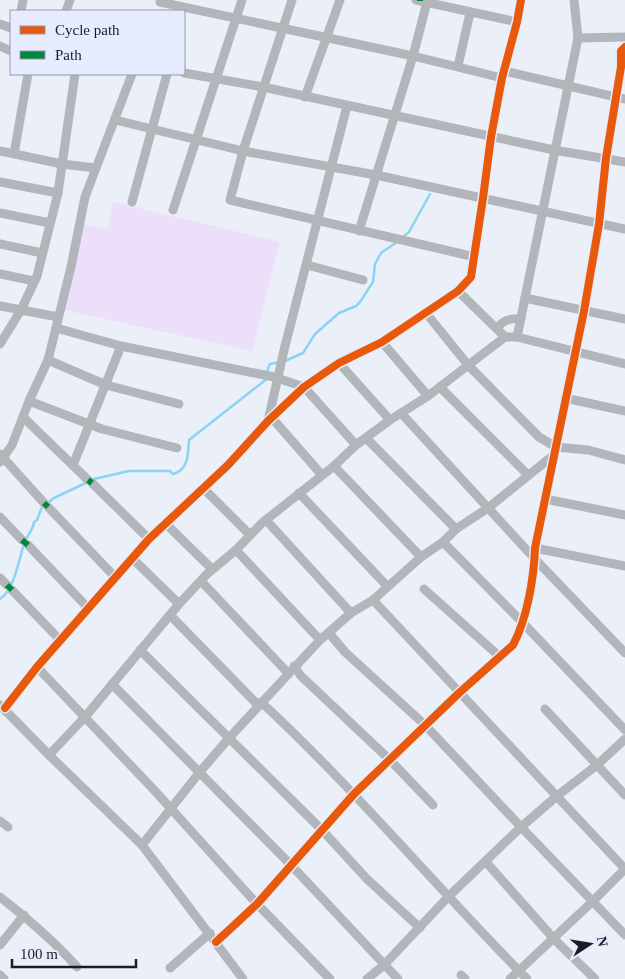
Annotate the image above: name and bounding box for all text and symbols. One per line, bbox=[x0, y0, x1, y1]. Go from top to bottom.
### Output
legend bbox=[10, 10, 185, 75]
text: Cycle path bbox=[55, 22, 120, 38]
text: Path bbox=[55, 47, 82, 63]
north arrow bbox=[565, 919, 615, 969]
text: N bbox=[594, 935, 611, 948]
scale bar bbox=[12, 936, 136, 968]
text: 100 m bbox=[20, 946, 58, 962]

